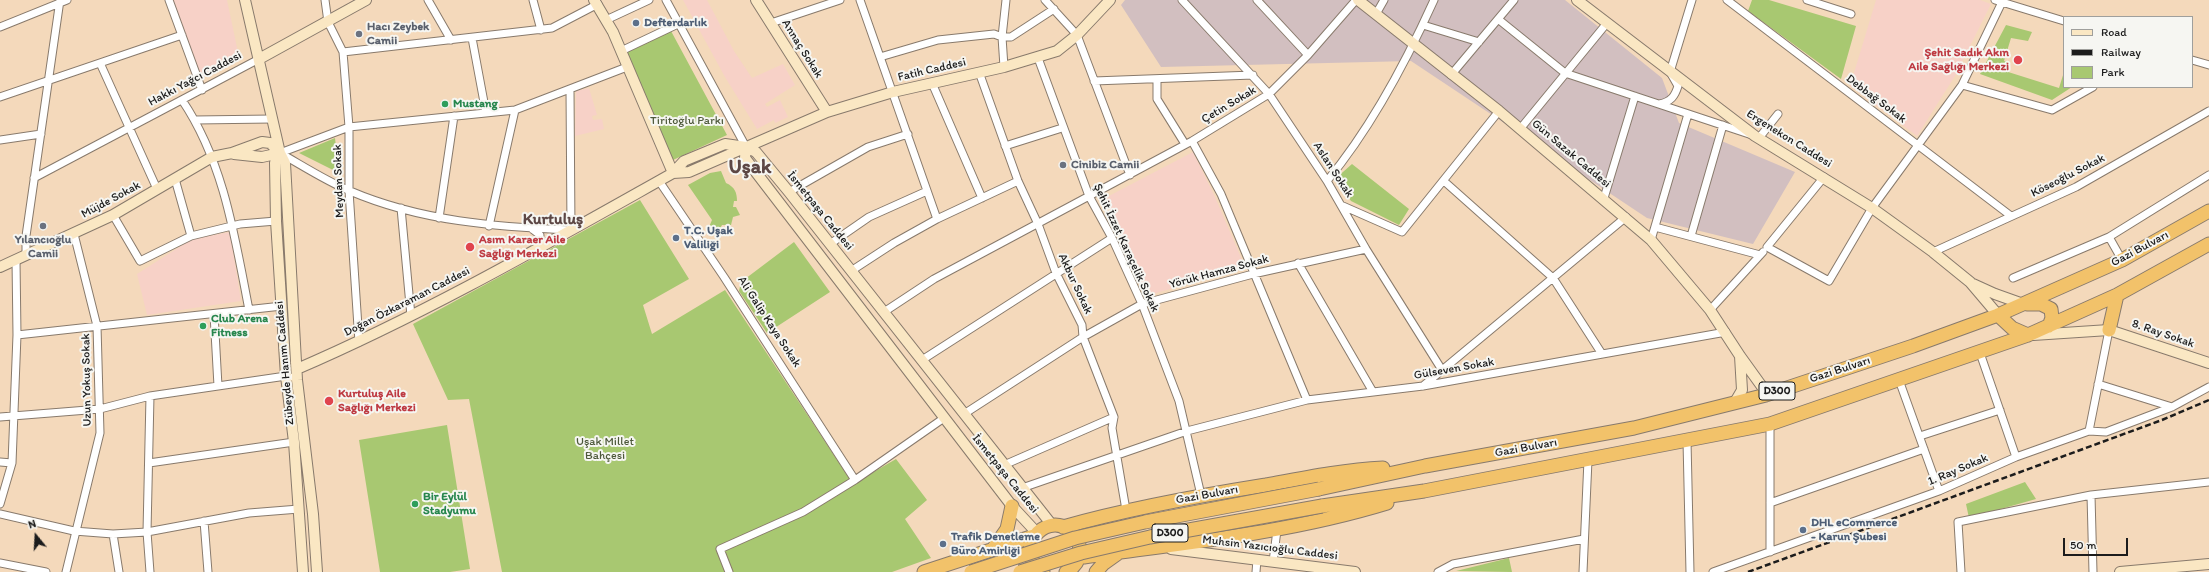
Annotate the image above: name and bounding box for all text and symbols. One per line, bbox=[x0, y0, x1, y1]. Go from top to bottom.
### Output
place label: Defterdarlık bbox=[644, 16, 707, 30]
legend bbox=[2063, 16, 2193, 88]
street label: Annaç Sokak bbox=[778, 17, 826, 81]
marker: Defterdarlık bbox=[631, 18, 641, 28]
place label: Hacı Zeybek Camii bbox=[367, 20, 429, 48]
text: Road bbox=[2101, 25, 2127, 39]
marker: Hacı Zeybek Camii bbox=[354, 29, 364, 39]
text: Railway bbox=[2101, 45, 2141, 59]
place label: Şehit Sadık Akın Aile Sağlığı Merkezi bbox=[1909, 46, 2009, 74]
street label: Hakkı Yağcı Caddesi bbox=[146, 48, 244, 110]
marker: Şehit Sadık Akın Aile Sağlığı Merkezi bbox=[2012, 54, 2024, 66]
street label: Fatih Caddesi bbox=[897, 55, 967, 85]
text: Park bbox=[2101, 65, 2125, 79]
street label: Debbağ Sokak bbox=[1843, 72, 1909, 126]
street label: Çetin Sokak bbox=[1199, 83, 1259, 127]
place label: Mustang bbox=[453, 97, 498, 111]
marker: Mustang bbox=[440, 99, 450, 109]
street label: Ergenekon Caddesi bbox=[1744, 107, 1834, 171]
park label: Tiritoğlu Parkı bbox=[650, 114, 724, 128]
street label: Gün Sazak Caddesi bbox=[1529, 117, 1613, 191]
street label: Aslan Sokak bbox=[1310, 140, 1356, 200]
street label: Meydan Sokak bbox=[331, 144, 347, 218]
street label: Köseoğlu Sokak bbox=[2029, 151, 2107, 201]
district label: Uşak bbox=[729, 156, 771, 180]
place label: Cinibiz Camii bbox=[1071, 158, 1139, 172]
marker: Cinibiz Camii bbox=[1058, 160, 1068, 170]
street label: İsmetpaşa Caddesi bbox=[784, 169, 856, 253]
street label: Müjde Sokak bbox=[79, 178, 143, 222]
street label: Şehit İzzet Karaçelik Sokak bbox=[1090, 181, 1162, 315]
district label: Kurtuluş bbox=[523, 210, 583, 230]
marker: Yılancıoğlu Camii bbox=[38, 221, 48, 231]
place label: T.C. Uşak Valiliği bbox=[684, 224, 733, 252]
street label: Gazi Bulvarı bbox=[2109, 228, 2171, 270]
place label: Yılancıoğlu Camii bbox=[15, 233, 71, 261]
place label: Asım Karaer Aile Sağlığı Merkezi bbox=[479, 233, 565, 261]
marker: T.C. Uşak Valiliği bbox=[671, 233, 681, 243]
marker: Asım Karaer Aile Sağlığı Merkezi bbox=[464, 241, 476, 253]
street label: Akbur Sokak bbox=[1055, 251, 1095, 317]
street label: Yörük Hamza Sokak bbox=[1168, 252, 1270, 292]
street label: Doğan Özkaraman Caddesi bbox=[342, 264, 472, 340]
street label: Ali Galip Kaya Sokak bbox=[734, 274, 804, 370]
street label: Zübeyde Hanım Caddesi bbox=[272, 300, 298, 426]
place label: Club Arena Fitness bbox=[211, 312, 268, 340]
street label: 8. Ray Sokak bbox=[2130, 317, 2196, 351]
marker: Club Arena Fitness bbox=[198, 321, 208, 331]
street label: Uzun Yokuş Sokak bbox=[79, 333, 95, 427]
street label: Gazi Bulvarı bbox=[1808, 353, 1872, 387]
street label: Gülseven Sokak bbox=[1413, 355, 1495, 383]
road number: D300 bbox=[1759, 382, 1795, 400]
place label: Kurtuluş Aile Sağlığı Merkezi bbox=[338, 387, 416, 415]
marker: Kurtuluş Aile Sağlığı Merkezi bbox=[323, 395, 335, 407]
street label: İsmetpaşa Caddesi bbox=[969, 432, 1041, 516]
park label: Uşak Millet Bahçesi bbox=[576, 435, 634, 463]
street label: Gazi Bulvarı bbox=[1494, 435, 1558, 461]
street label: 1. Ray Sokak bbox=[1926, 451, 1990, 489]
street label: Gazi Bulvarı bbox=[1175, 482, 1239, 508]
place label: Bir Eylül Stadyumu bbox=[423, 490, 476, 518]
marker: Bir Eylül Stadyumu bbox=[410, 499, 420, 509]
north arrow bbox=[16, 516, 56, 556]
place label: DHL eCommerce - Karun Şubesi bbox=[1811, 516, 1897, 544]
text: N bbox=[27, 517, 38, 531]
road number: D300 bbox=[1152, 524, 1188, 542]
marker: DHL eCommerce - Karun Şubesi bbox=[1798, 525, 1808, 535]
place label: Trafik Denetleme Büro Amirliği bbox=[951, 530, 1040, 558]
scale bar bbox=[2065, 530, 2130, 556]
street label: Muhsin Yazıcıoğlu Caddesi bbox=[1202, 533, 1338, 563]
text: 50 m bbox=[2070, 538, 2096, 552]
marker: Trafik Denetleme Büro Amirliği bbox=[938, 539, 948, 549]

